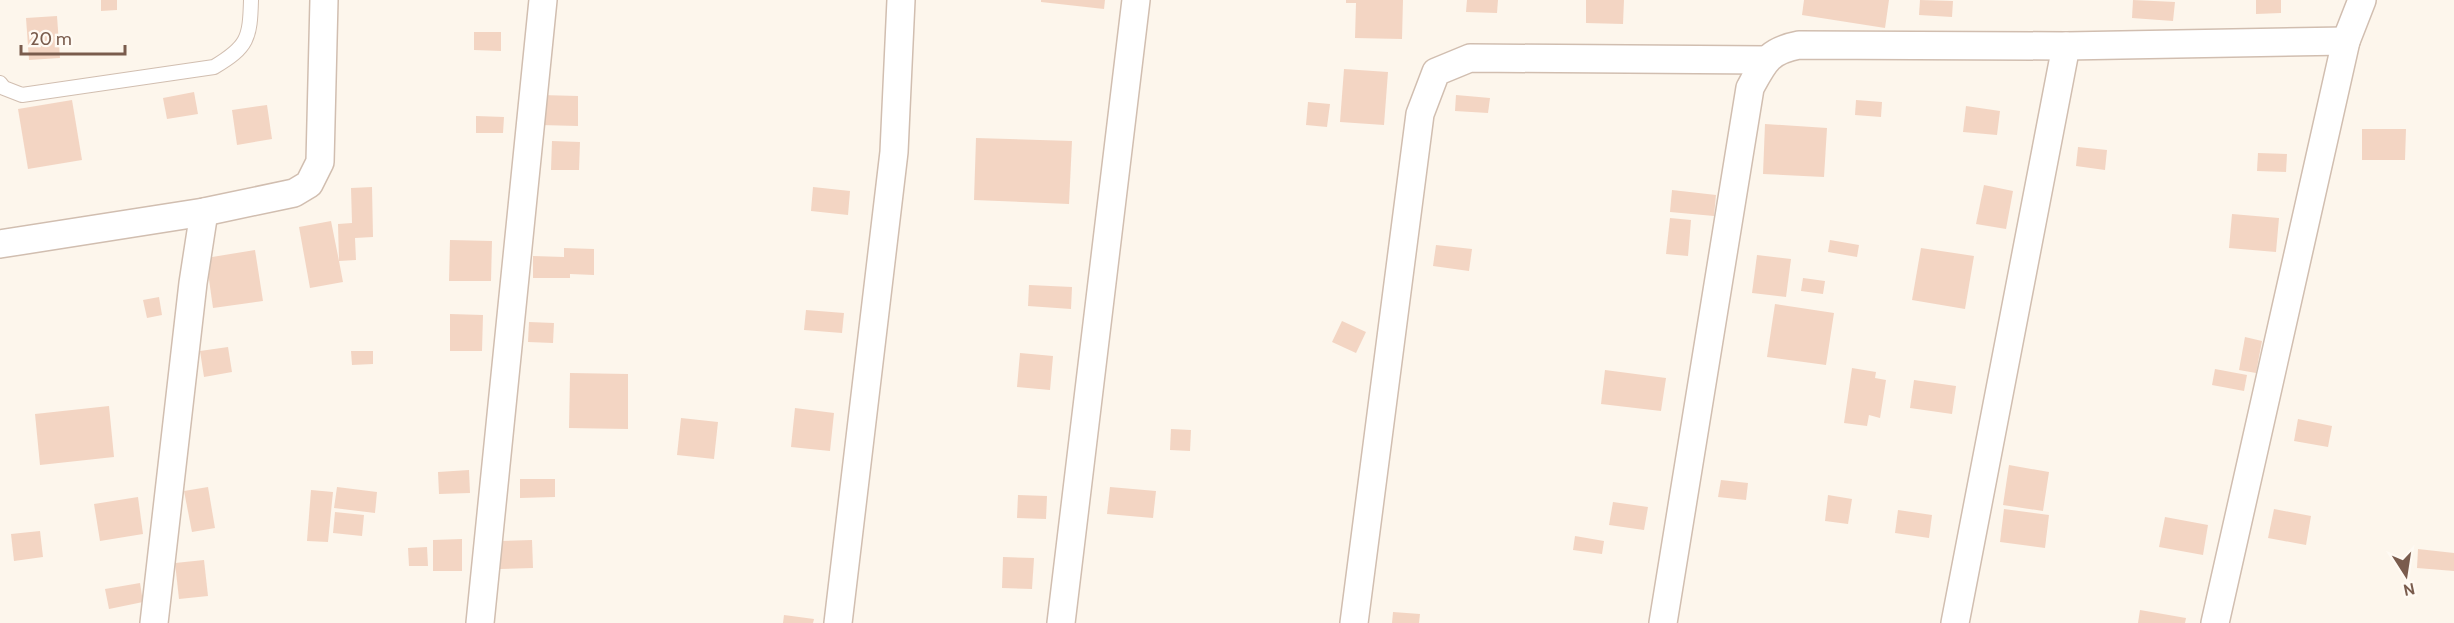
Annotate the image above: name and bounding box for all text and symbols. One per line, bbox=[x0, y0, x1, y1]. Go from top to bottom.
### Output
scale bar bbox=[21, 18, 124, 56]
text: 20 m bbox=[30, 28, 72, 50]
north arrow bbox=[2376, 545, 2436, 605]
text: N bbox=[2402, 579, 2417, 600]

